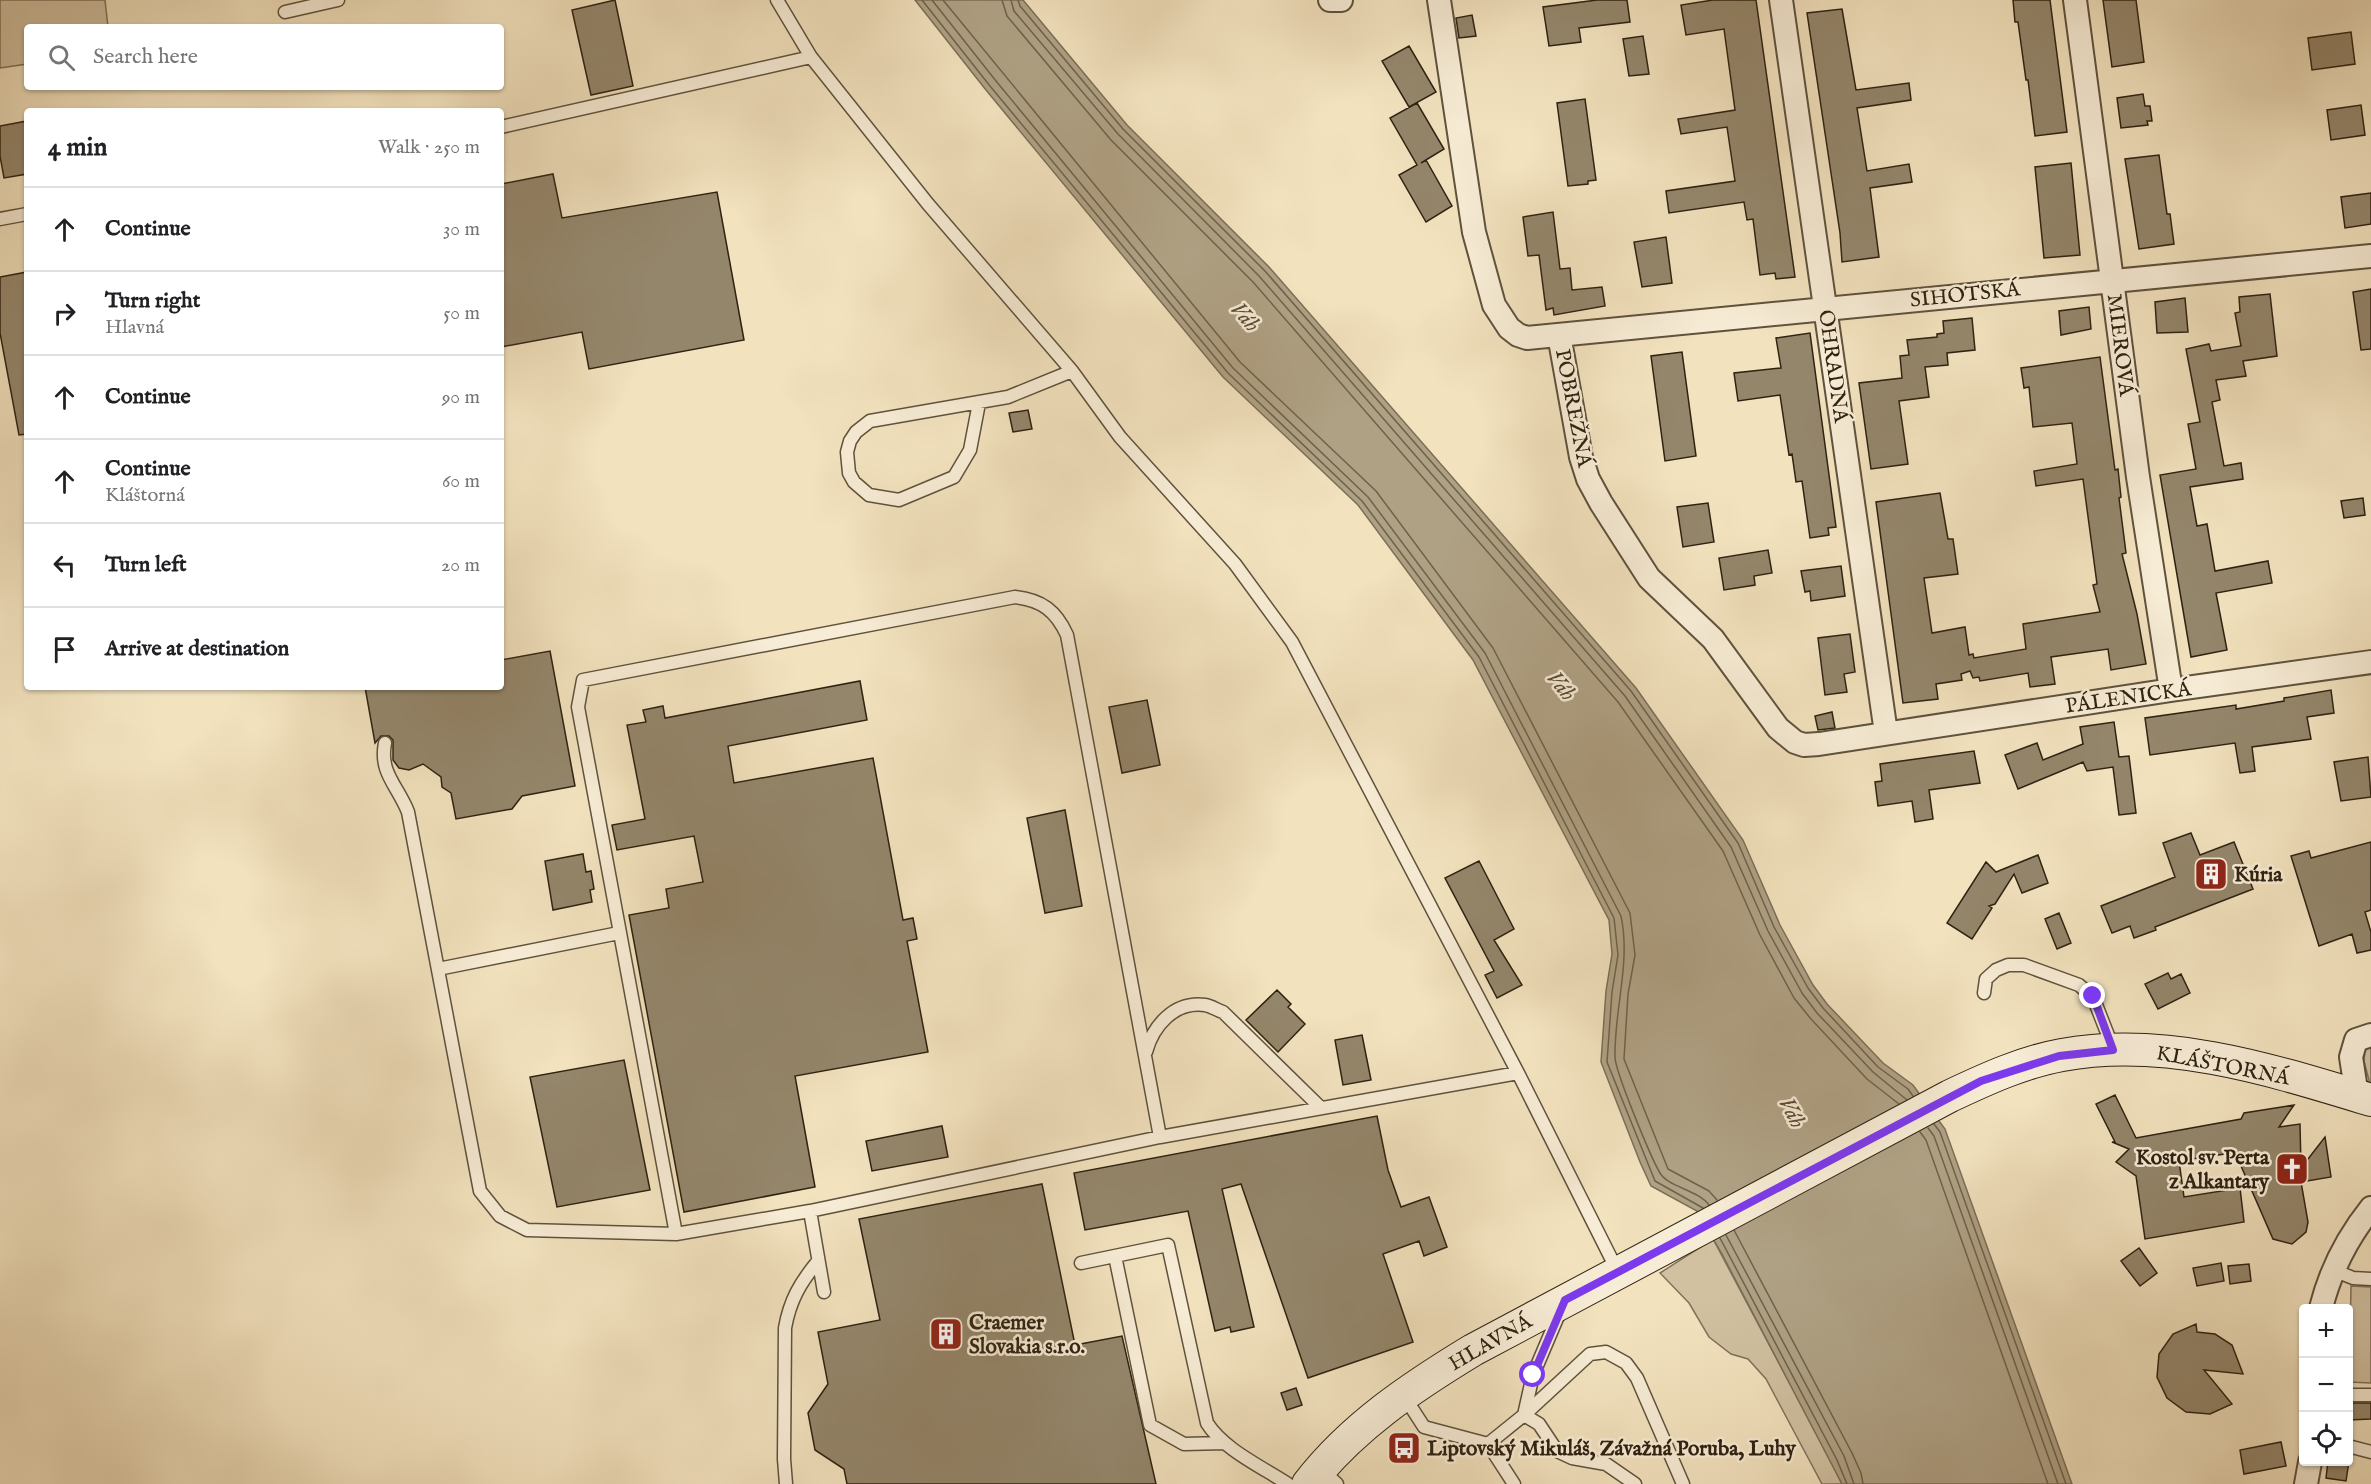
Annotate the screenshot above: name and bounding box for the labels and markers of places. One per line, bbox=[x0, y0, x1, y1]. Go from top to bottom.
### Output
building icon: Kúria bbox=[2193, 856, 2229, 892]
place label: Kúria bbox=[2234, 862, 2283, 889]
place label: Kostol sv. Perta z Alkantary bbox=[2136, 1145, 2270, 1196]
church icon: Kostol sv. Perta z Alkantary bbox=[2274, 1151, 2310, 1187]
place label: Craemer Slovakia s.r.o. bbox=[969, 1310, 1085, 1361]
building icon: Craemer Slovakia s.r.o. bbox=[928, 1316, 964, 1352]
bus stop icon: Liptovský Mikuláš, Závažná Poruba, Luhy bbox=[1386, 1430, 1422, 1466]
place label: Liptovský Mikuláš, Závažná Poruba, Luhy bbox=[1427, 1436, 1796, 1463]

